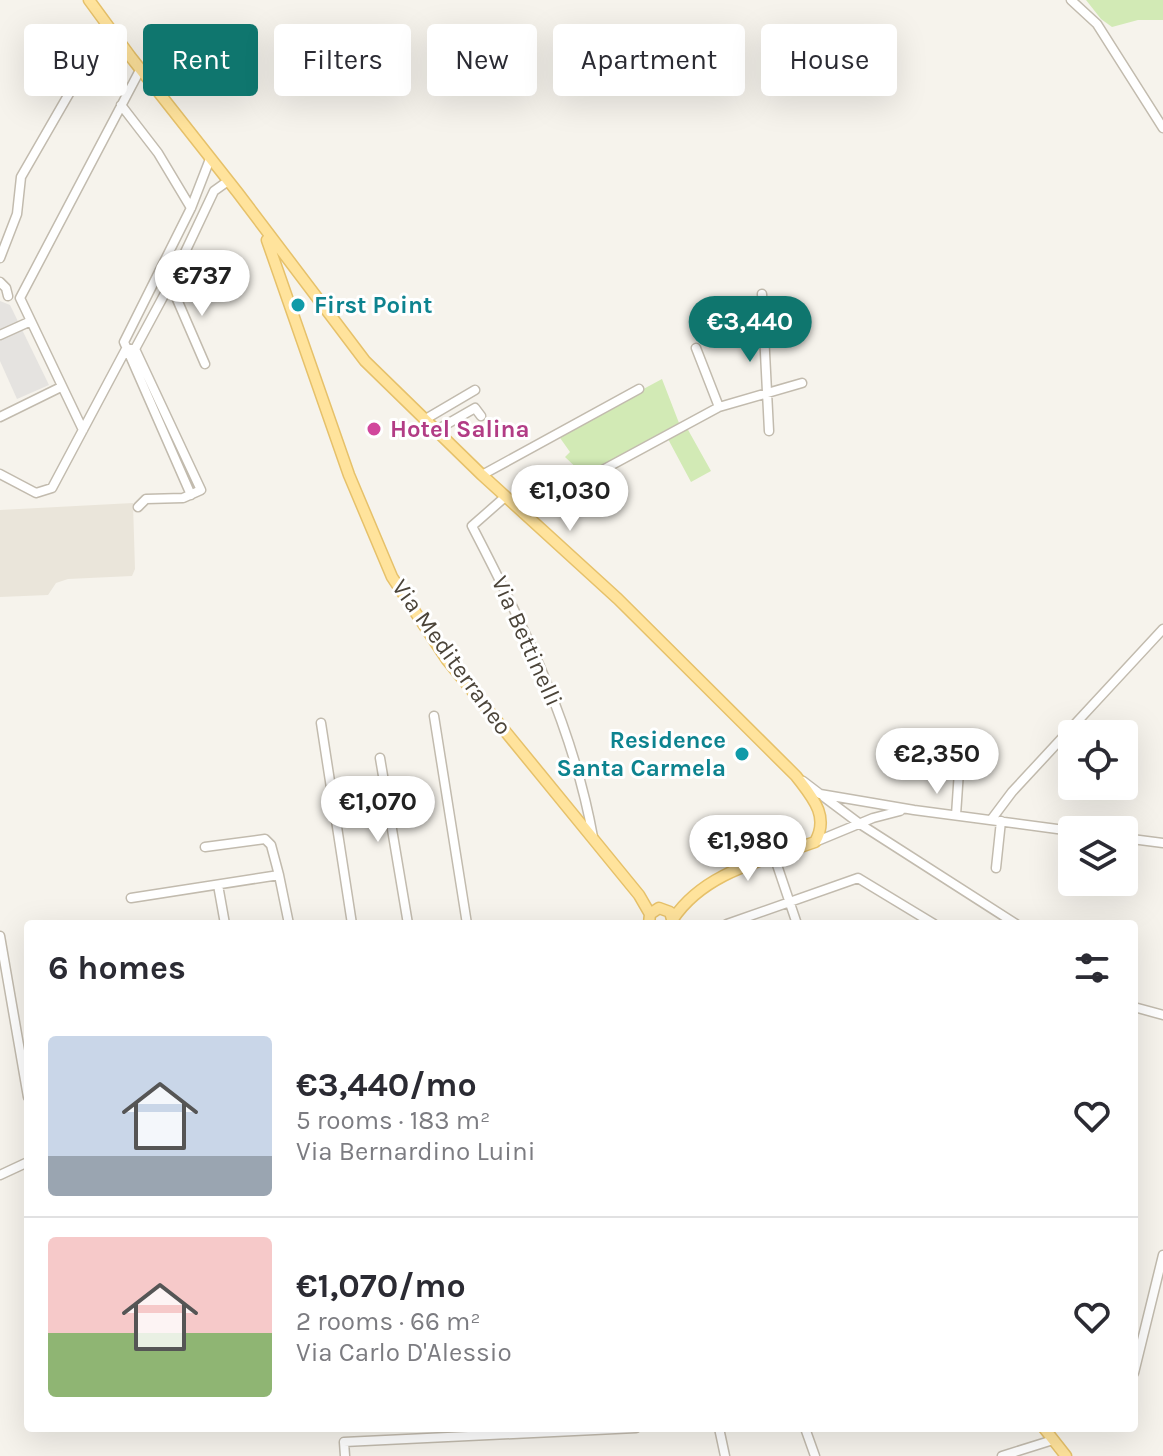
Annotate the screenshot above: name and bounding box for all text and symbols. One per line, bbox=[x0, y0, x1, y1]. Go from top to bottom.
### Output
chip: Buy bbox=[24, 24, 127, 96]
chip: Rent bbox=[143, 24, 258, 96]
chip: Filters bbox=[274, 24, 411, 96]
chip: New bbox=[427, 24, 537, 96]
chip: Apartment bbox=[553, 24, 745, 96]
chip: House bbox=[761, 24, 897, 96]
pin: €737 bbox=[155, 250, 249, 318]
text: €737 bbox=[173, 260, 231, 291]
place label: First Point bbox=[314, 291, 432, 319]
marker: First Point bbox=[289, 296, 307, 314]
pin: €3,440 bbox=[685, 296, 815, 364]
text: €3,440 bbox=[707, 306, 793, 337]
place label: Hotel Salina bbox=[390, 415, 530, 443]
marker: Hotel Salina bbox=[365, 420, 383, 438]
pin: €1,030 bbox=[505, 465, 635, 533]
text: €1,030 bbox=[529, 475, 611, 506]
street label: Via Bettinelli bbox=[486, 572, 568, 710]
street label: Via Mediterraneo bbox=[386, 574, 518, 740]
map controls bbox=[1058, 720, 1138, 896]
button: locate bbox=[1058, 720, 1138, 800]
place label: Residence Santa Carmela bbox=[557, 726, 726, 782]
pin: €2,350 bbox=[872, 728, 1002, 796]
text: €2,350 bbox=[894, 738, 980, 769]
marker: Residence Santa Carmela bbox=[733, 745, 751, 763]
pin: €1,070 bbox=[313, 776, 443, 844]
text: €1,070 bbox=[339, 786, 417, 817]
pin: €1,980 bbox=[683, 815, 813, 883]
button: layers bbox=[1058, 816, 1138, 896]
text: €1,980 bbox=[707, 825, 789, 856]
icon: filters bbox=[1070, 946, 1114, 990]
text: 6 homes bbox=[48, 948, 186, 988]
text: €3,440/mo bbox=[296, 1065, 477, 1105]
icon: home bbox=[112, 1068, 208, 1164]
icon: heart bbox=[1070, 1094, 1114, 1138]
text: 5 rooms · 183 m² bbox=[296, 1105, 491, 1136]
text: Via Bernardino Luini bbox=[296, 1136, 536, 1167]
text: €1,070/mo bbox=[296, 1266, 466, 1306]
icon: home bbox=[112, 1269, 208, 1365]
icon: heart bbox=[1070, 1295, 1114, 1339]
text: 2 rooms · 66 m² bbox=[296, 1306, 481, 1337]
text: Via Carlo D'Alessio bbox=[296, 1337, 512, 1368]

